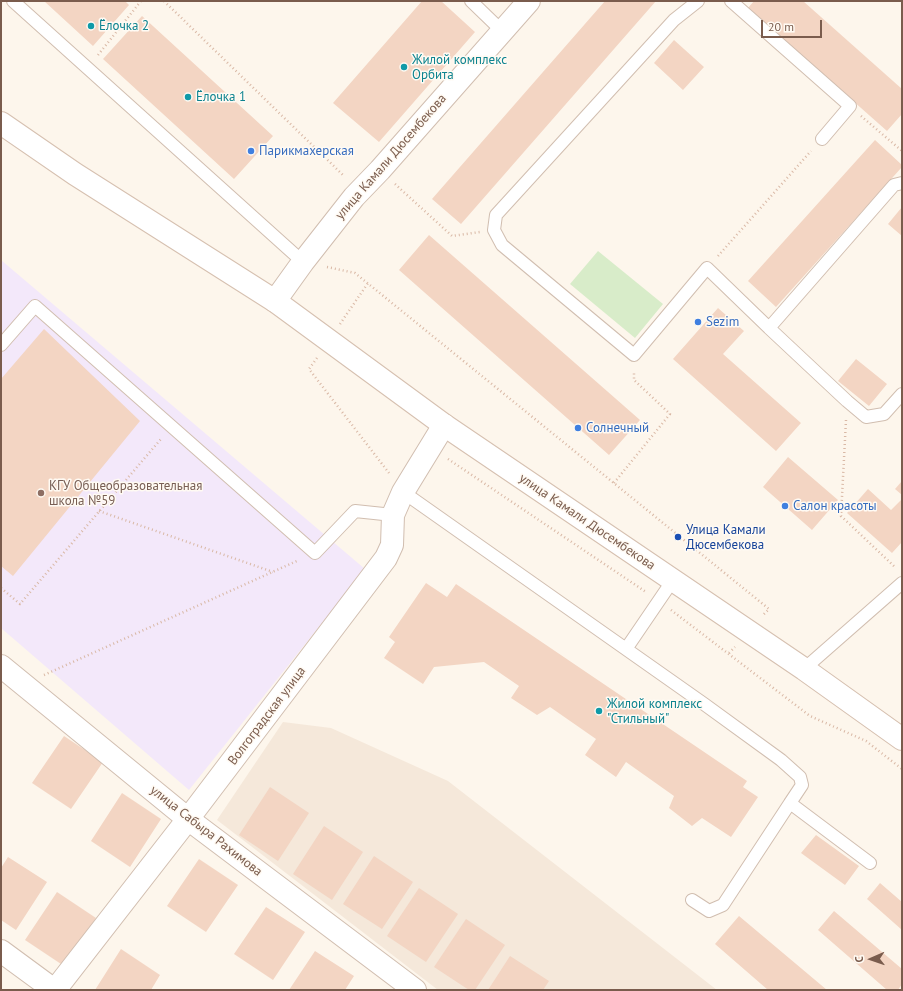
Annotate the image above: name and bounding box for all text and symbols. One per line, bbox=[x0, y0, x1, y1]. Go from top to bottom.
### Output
scale bar bbox=[763, 12, 824, 38]
place label: Ёлочка 2 bbox=[99, 18, 149, 34]
text: 20 m bbox=[768, 19, 794, 34]
marker: Ёлочка 2 bbox=[86, 21, 96, 31]
place label: Жилой комплекс Орбита bbox=[412, 52, 507, 83]
marker: Жилой комплекс Орбита bbox=[399, 62, 409, 72]
place label: Ёлочка 1 bbox=[196, 89, 246, 105]
street label: улица Камали Дюсембекова bbox=[332, 91, 450, 223]
marker: Ёлочка 1 bbox=[183, 92, 193, 102]
place label: Парикмахерская bbox=[259, 143, 354, 159]
marker: Парикмахерская bbox=[246, 146, 256, 156]
place label: Sezim bbox=[706, 314, 739, 330]
marker: Sezim bbox=[693, 317, 703, 327]
place label: Солнечный bbox=[586, 420, 649, 436]
marker: Солнечный bbox=[573, 423, 583, 433]
street label: улица Камали Дюсембекова bbox=[516, 471, 658, 573]
place label: КГУ Общеобразовательная школа №59 bbox=[49, 478, 202, 509]
marker: КГУ Общеобразовательная школа №59 bbox=[36, 488, 46, 498]
place label: Салон красоты bbox=[793, 498, 877, 514]
marker: Салон красоты bbox=[780, 501, 790, 511]
place label: Улица Камали Дюсембекова bbox=[686, 522, 766, 553]
marker: Улица Камали Дюсембекова bbox=[673, 532, 683, 542]
street label: Волгоградская улица bbox=[225, 664, 309, 768]
place label: Жилой комплекс "Стильный" bbox=[607, 696, 702, 727]
marker: Жилой комплекс "Стильный" bbox=[594, 706, 604, 716]
street label: улица Сабыра Рахимова bbox=[147, 782, 265, 880]
north arrow bbox=[851, 939, 891, 979]
text: С bbox=[852, 956, 866, 963]

